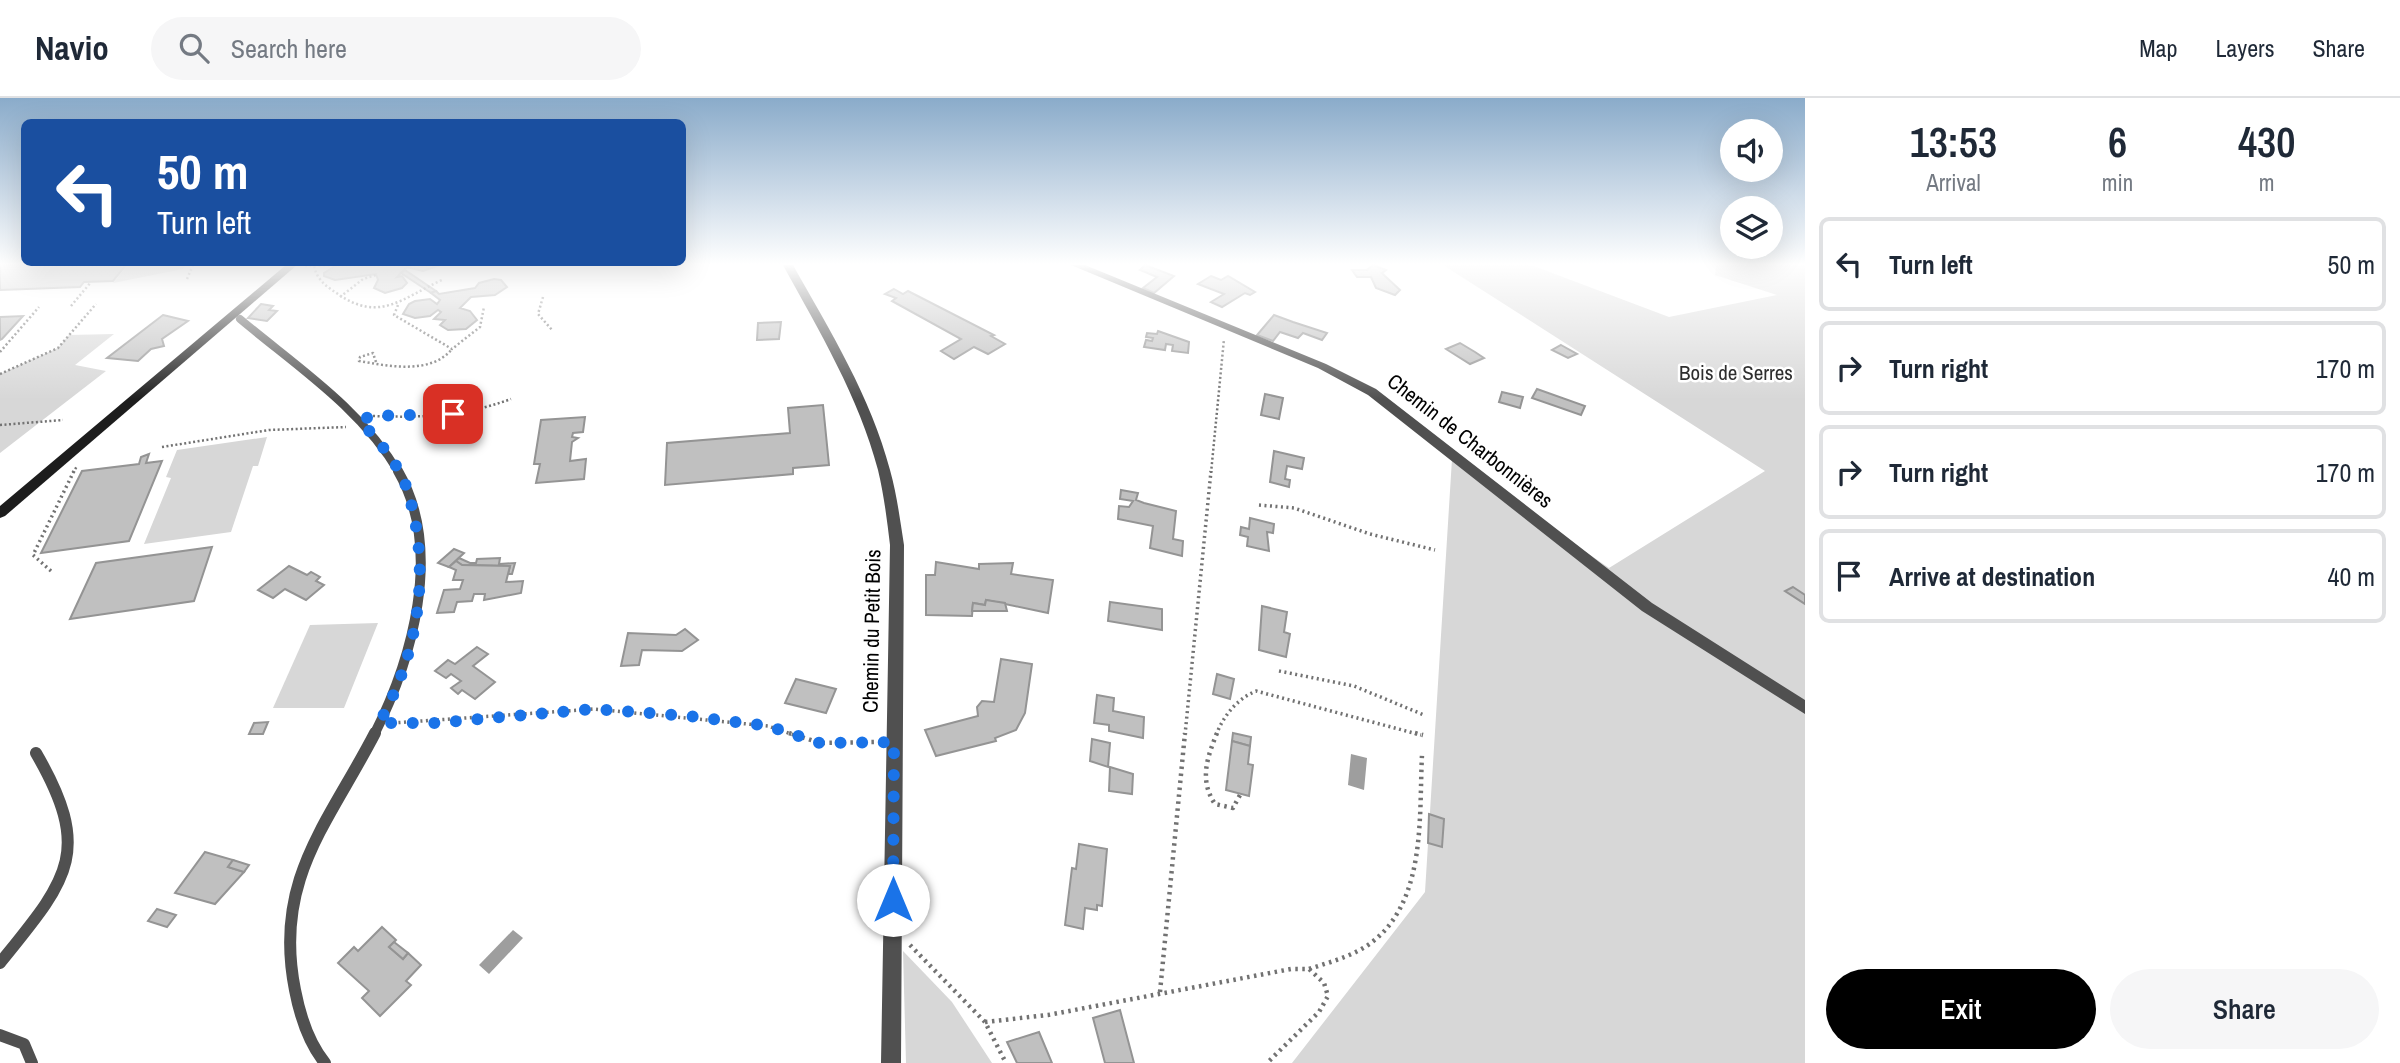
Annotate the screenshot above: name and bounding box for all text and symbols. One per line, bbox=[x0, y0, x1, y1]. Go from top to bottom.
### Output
search box bbox=[151, 17, 641, 80]
text: Navio bbox=[35, 26, 109, 70]
icon: search bbox=[175, 29, 213, 67]
text: Search here bbox=[231, 31, 347, 66]
text: Map bbox=[2139, 32, 2177, 64]
text: Layers bbox=[2215, 32, 2274, 64]
text: Share bbox=[2312, 32, 2365, 64]
text: 13:53 bbox=[1910, 114, 1997, 170]
text: 6 bbox=[2108, 114, 2127, 170]
text: 430 bbox=[2238, 114, 2295, 170]
map controls bbox=[1720, 119, 1783, 259]
button: sound bbox=[1720, 119, 1783, 182]
text: 50 m bbox=[157, 138, 249, 204]
icon: left bbox=[42, 147, 133, 238]
text: Arrival bbox=[1926, 167, 1981, 198]
text: min bbox=[2102, 167, 2133, 198]
text: m bbox=[2259, 167, 2274, 198]
button: layers bbox=[1720, 196, 1783, 259]
text: Turn left bbox=[157, 201, 251, 244]
icon: left bbox=[1830, 245, 1868, 283]
text: Turn left bbox=[1889, 247, 1973, 282]
text: 50 m bbox=[2328, 247, 2375, 282]
icon: right bbox=[1830, 349, 1868, 387]
text: Turn right bbox=[1889, 351, 1988, 386]
text: 170 m bbox=[2316, 351, 2375, 386]
park label: Bois de Serres bbox=[1679, 358, 1793, 387]
street label: Chemin de Charbonnières bbox=[1381, 367, 1559, 515]
pin bbox=[423, 384, 483, 444]
icon: arrive bbox=[434, 395, 472, 433]
icon: right bbox=[1830, 453, 1868, 491]
text: Turn right bbox=[1889, 455, 1988, 490]
text: 170 m bbox=[2316, 455, 2375, 490]
street label: Chemin du Petit Bois bbox=[856, 549, 887, 713]
icon: arrive bbox=[1830, 557, 1868, 595]
text: Arrive at destination bbox=[1889, 559, 2095, 594]
text: 40 m bbox=[2328, 559, 2375, 594]
position arrow bbox=[856, 863, 930, 937]
button: Exit bbox=[1826, 969, 2096, 1049]
button: Share bbox=[2110, 969, 2379, 1049]

